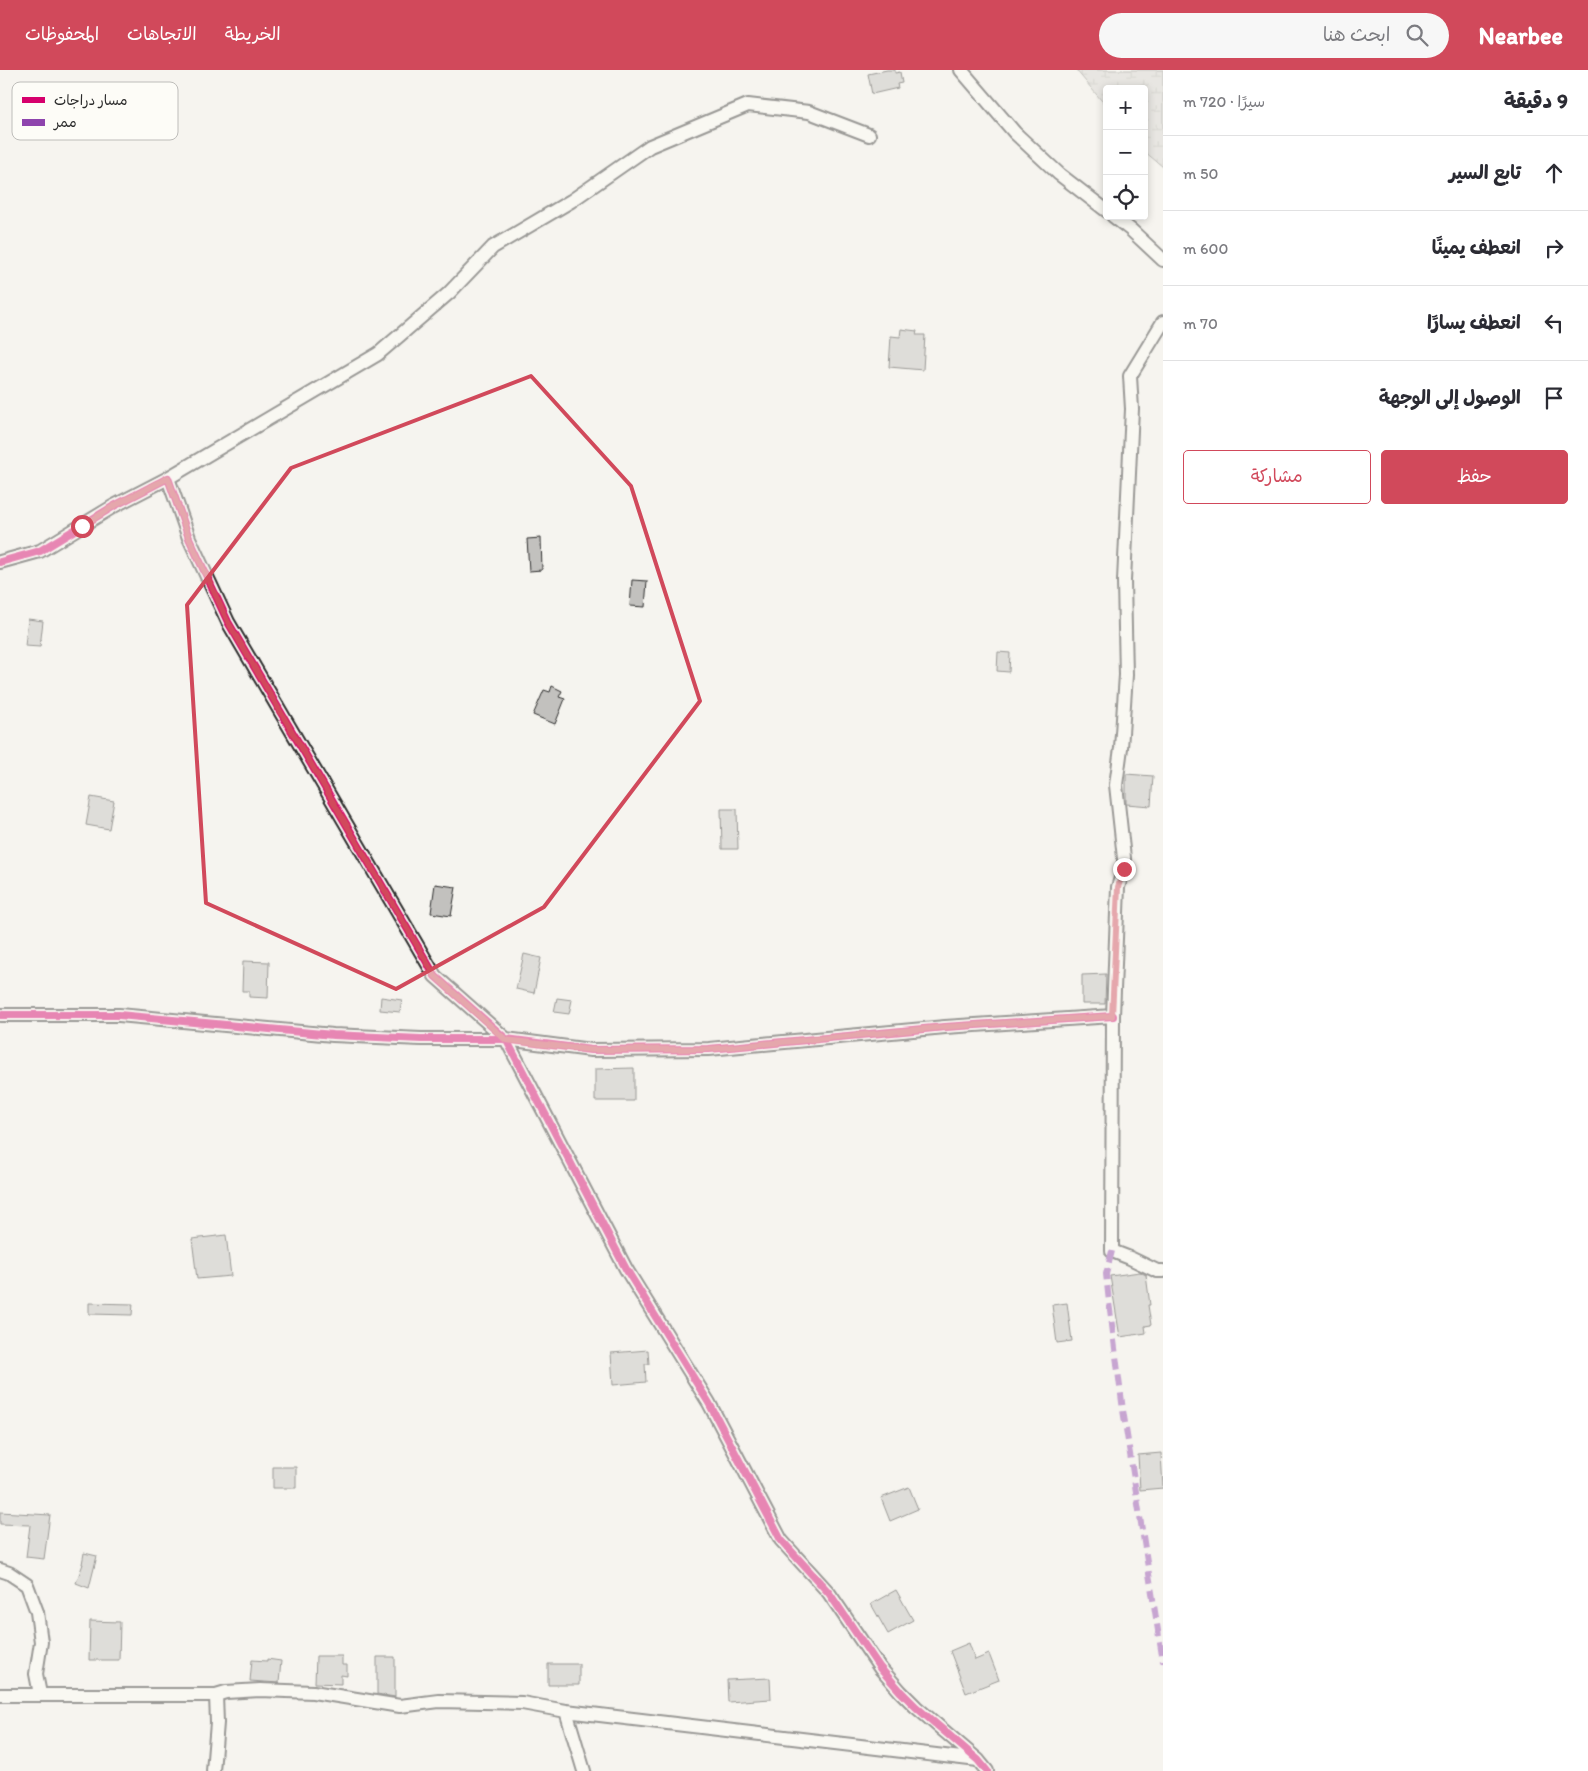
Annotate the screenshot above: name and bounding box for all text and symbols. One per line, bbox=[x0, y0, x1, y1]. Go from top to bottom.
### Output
search box bbox=[1099, 13, 1449, 58]
icon: search bbox=[1403, 21, 1431, 49]
text: Nearbee bbox=[1479, 21, 1563, 50]
text: المحفوظات bbox=[25, 23, 99, 45]
text: الاتجاهات bbox=[127, 23, 197, 45]
text: الخريطة bbox=[225, 23, 281, 45]
text: ابحث هنا bbox=[1323, 23, 1391, 46]
legend bbox=[12, 82, 178, 140]
map controls bbox=[1103, 85, 1148, 220]
button: + bbox=[1103, 85, 1148, 130]
text: 9 دقيقة bbox=[1504, 88, 1568, 113]
text: مسار دراجات bbox=[54, 92, 127, 109]
text: سيرًا · 720 m bbox=[1183, 92, 1265, 111]
text: ممر bbox=[53, 114, 77, 131]
button: − bbox=[1103, 130, 1148, 175]
icon: ahead bbox=[1540, 159, 1568, 187]
text: تابع السير bbox=[1449, 161, 1521, 184]
text: 50 m bbox=[1183, 164, 1218, 183]
button: locate bbox=[1103, 175, 1148, 220]
icon: right bbox=[1540, 234, 1568, 262]
text: انعطف يمينًا bbox=[1432, 236, 1521, 259]
text: 600 m bbox=[1183, 239, 1228, 258]
icon: left bbox=[1540, 309, 1568, 337]
text: انعطف يسارًا bbox=[1427, 311, 1521, 334]
text: 70 m bbox=[1183, 314, 1218, 333]
icon: arrive bbox=[1540, 384, 1568, 412]
text: الوصول إلى الوجهة bbox=[1379, 386, 1521, 409]
button: مشاركة bbox=[1183, 450, 1371, 504]
button: حفظ bbox=[1381, 450, 1568, 504]
route start bbox=[71, 515, 94, 538]
route end bbox=[1113, 858, 1136, 881]

